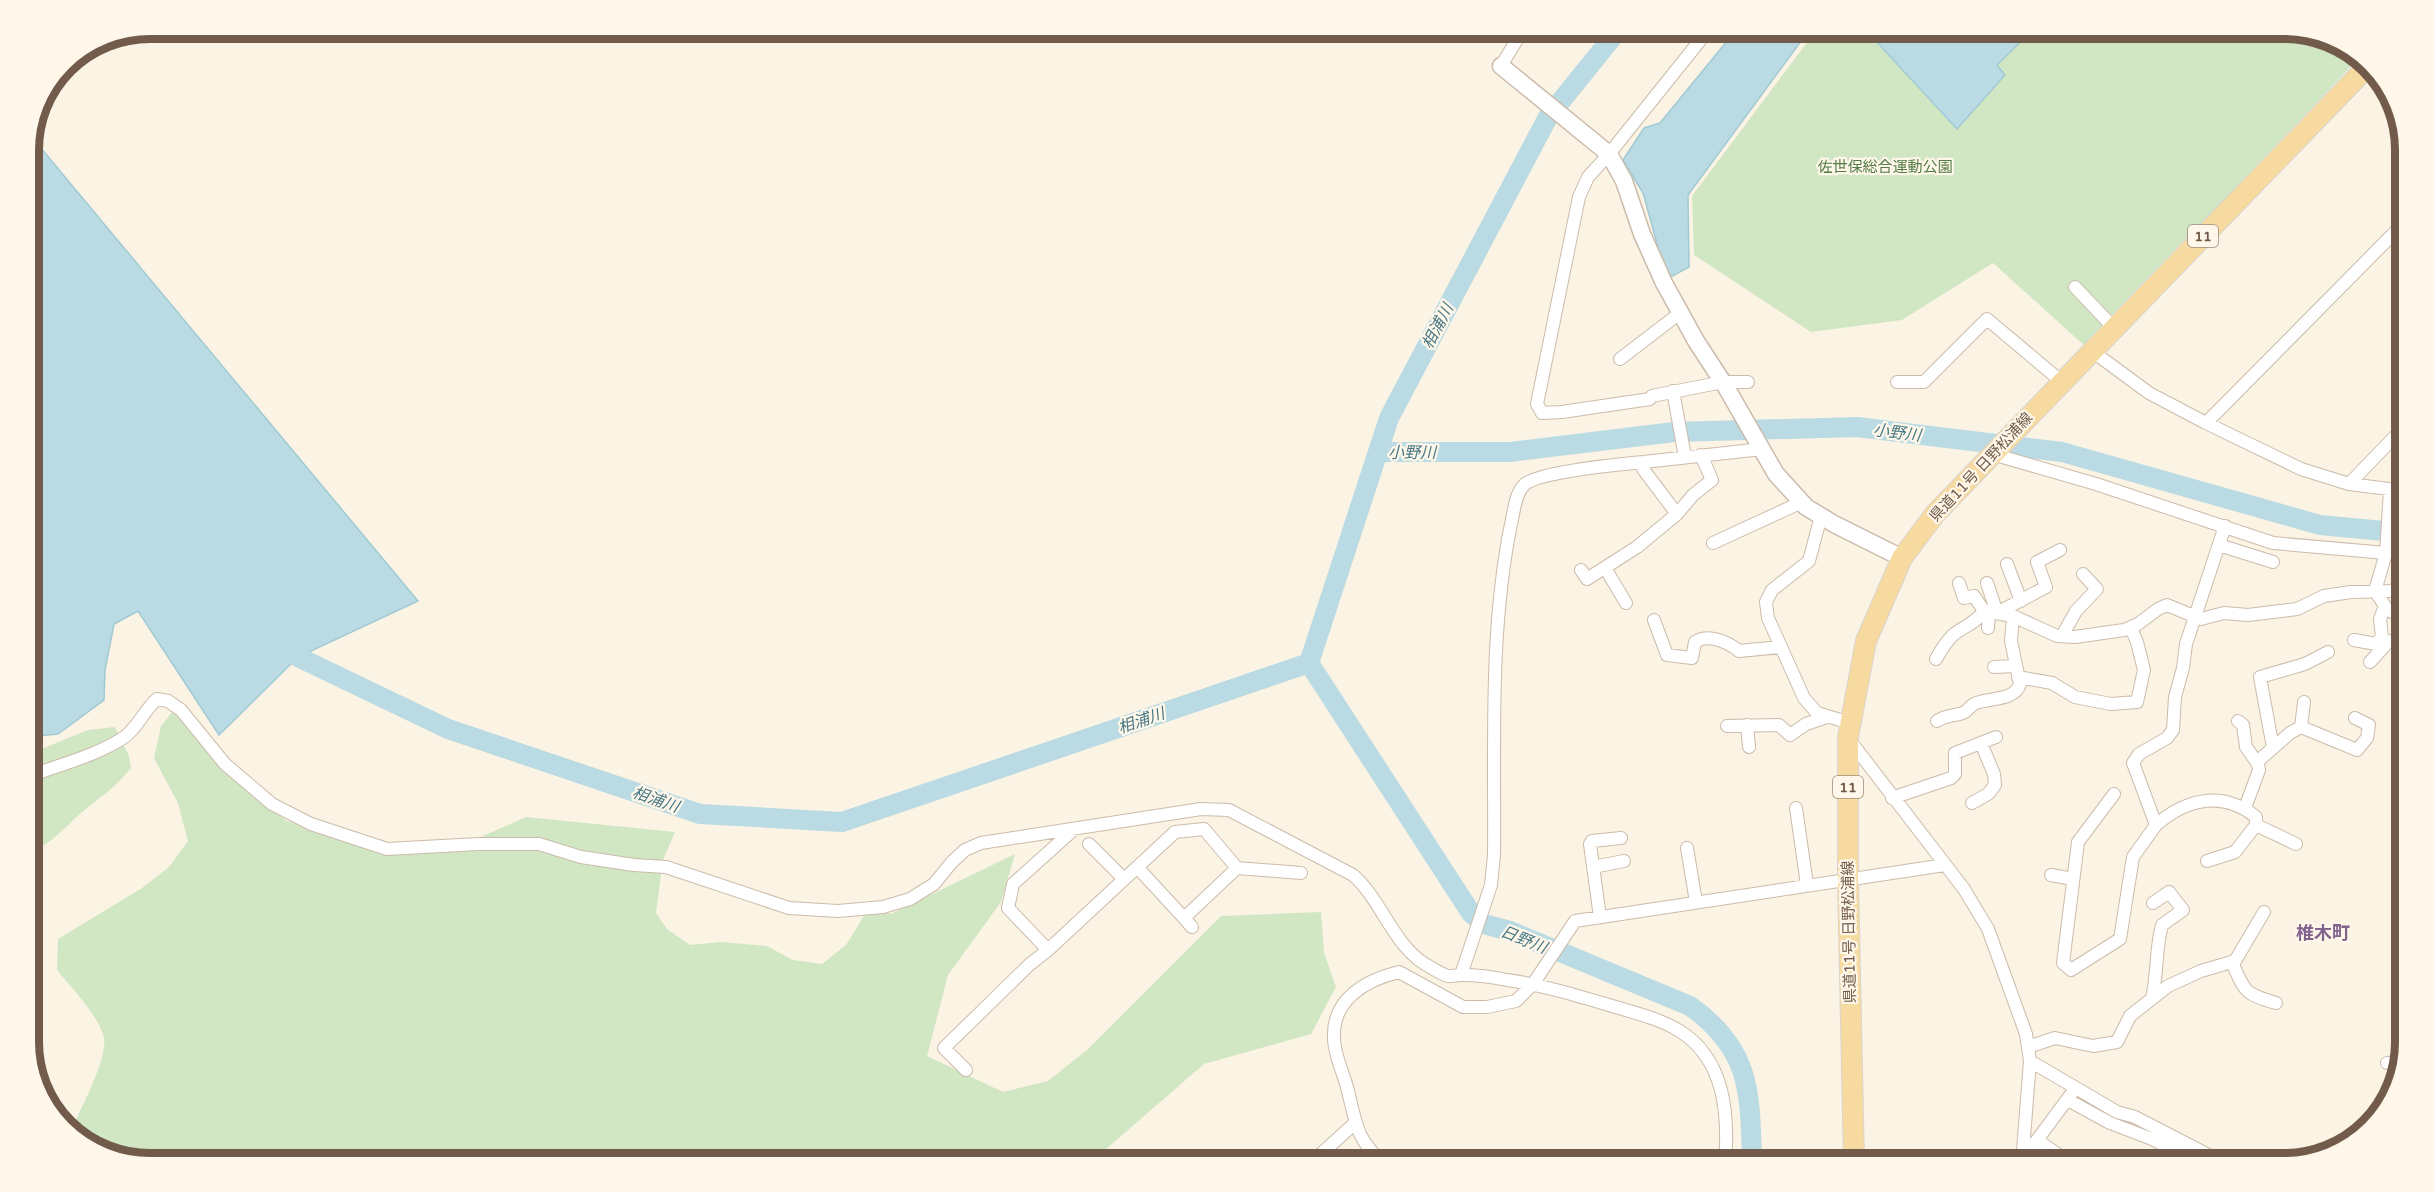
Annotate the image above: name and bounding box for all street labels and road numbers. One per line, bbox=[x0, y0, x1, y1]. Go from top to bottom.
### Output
road number: 11 bbox=[2188, 225, 2218, 247]
street label: 県道11号 日野松浦線 bbox=[1926, 409, 2036, 525]
road number: 11 bbox=[1833, 776, 1863, 798]
street label: 県道11号 日野松浦線 bbox=[1839, 860, 1859, 1004]

